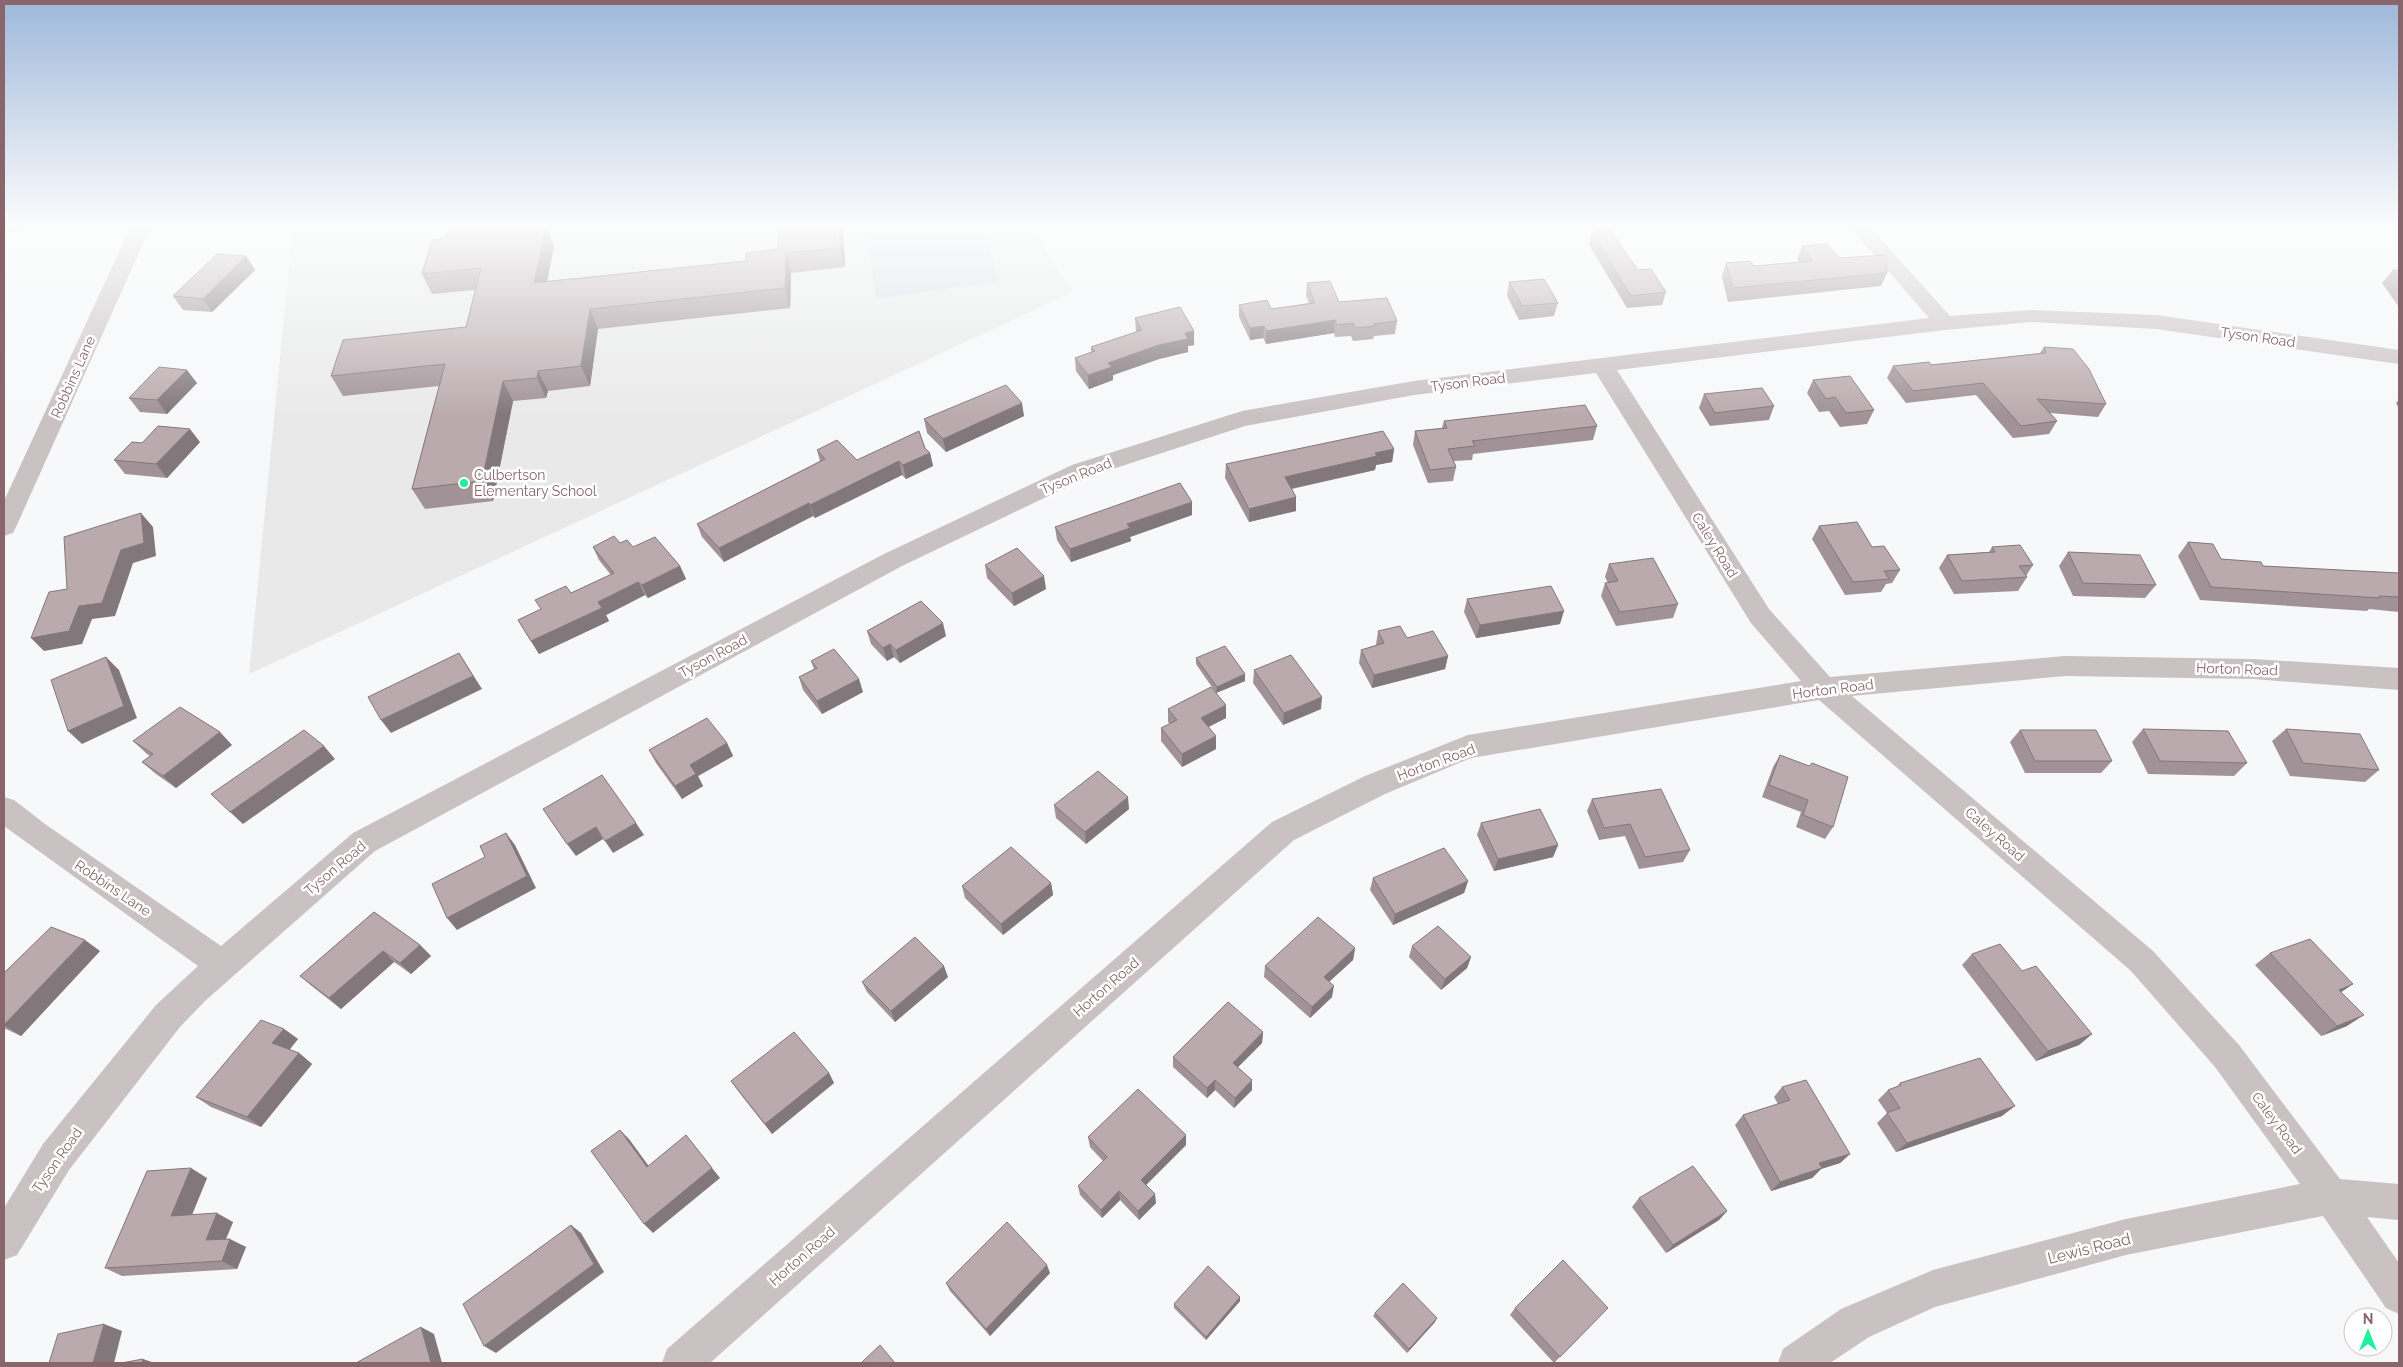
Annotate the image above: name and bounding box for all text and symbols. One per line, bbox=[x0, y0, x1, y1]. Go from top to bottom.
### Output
street label: Tyson Road bbox=[2220, 324, 2296, 350]
street label: Robbins Lane bbox=[48, 333, 98, 421]
street label: Tyson Road bbox=[1430, 369, 1506, 395]
street label: Tyson Road bbox=[1038, 454, 1114, 498]
place label: Culbertson Elementary School bbox=[474, 467, 597, 499]
marker: Culbertson Elementary School bbox=[458, 477, 470, 489]
street label: Caley Road bbox=[1689, 510, 1741, 580]
street label: Tyson Road bbox=[676, 631, 750, 681]
street label: Horton Road bbox=[2196, 660, 2278, 678]
street label: Horton Road bbox=[1791, 676, 1875, 702]
street label: Horton Road bbox=[1395, 741, 1477, 783]
street label: Caley Road bbox=[1962, 804, 2028, 864]
street label: Tyson Road bbox=[301, 838, 369, 898]
street label: Robbins Lane bbox=[72, 857, 154, 919]
street label: Horton Road bbox=[1070, 954, 1142, 1020]
street label: Caley Road bbox=[2249, 1089, 2305, 1157]
street label: Tyson Road bbox=[29, 1125, 85, 1195]
street label: Horton Road bbox=[766, 1223, 838, 1289]
street label: Lewis Road bbox=[2046, 1229, 2133, 1268]
north arrow bbox=[2343, 1307, 2393, 1357]
text: N bbox=[2363, 1311, 2373, 1327]

